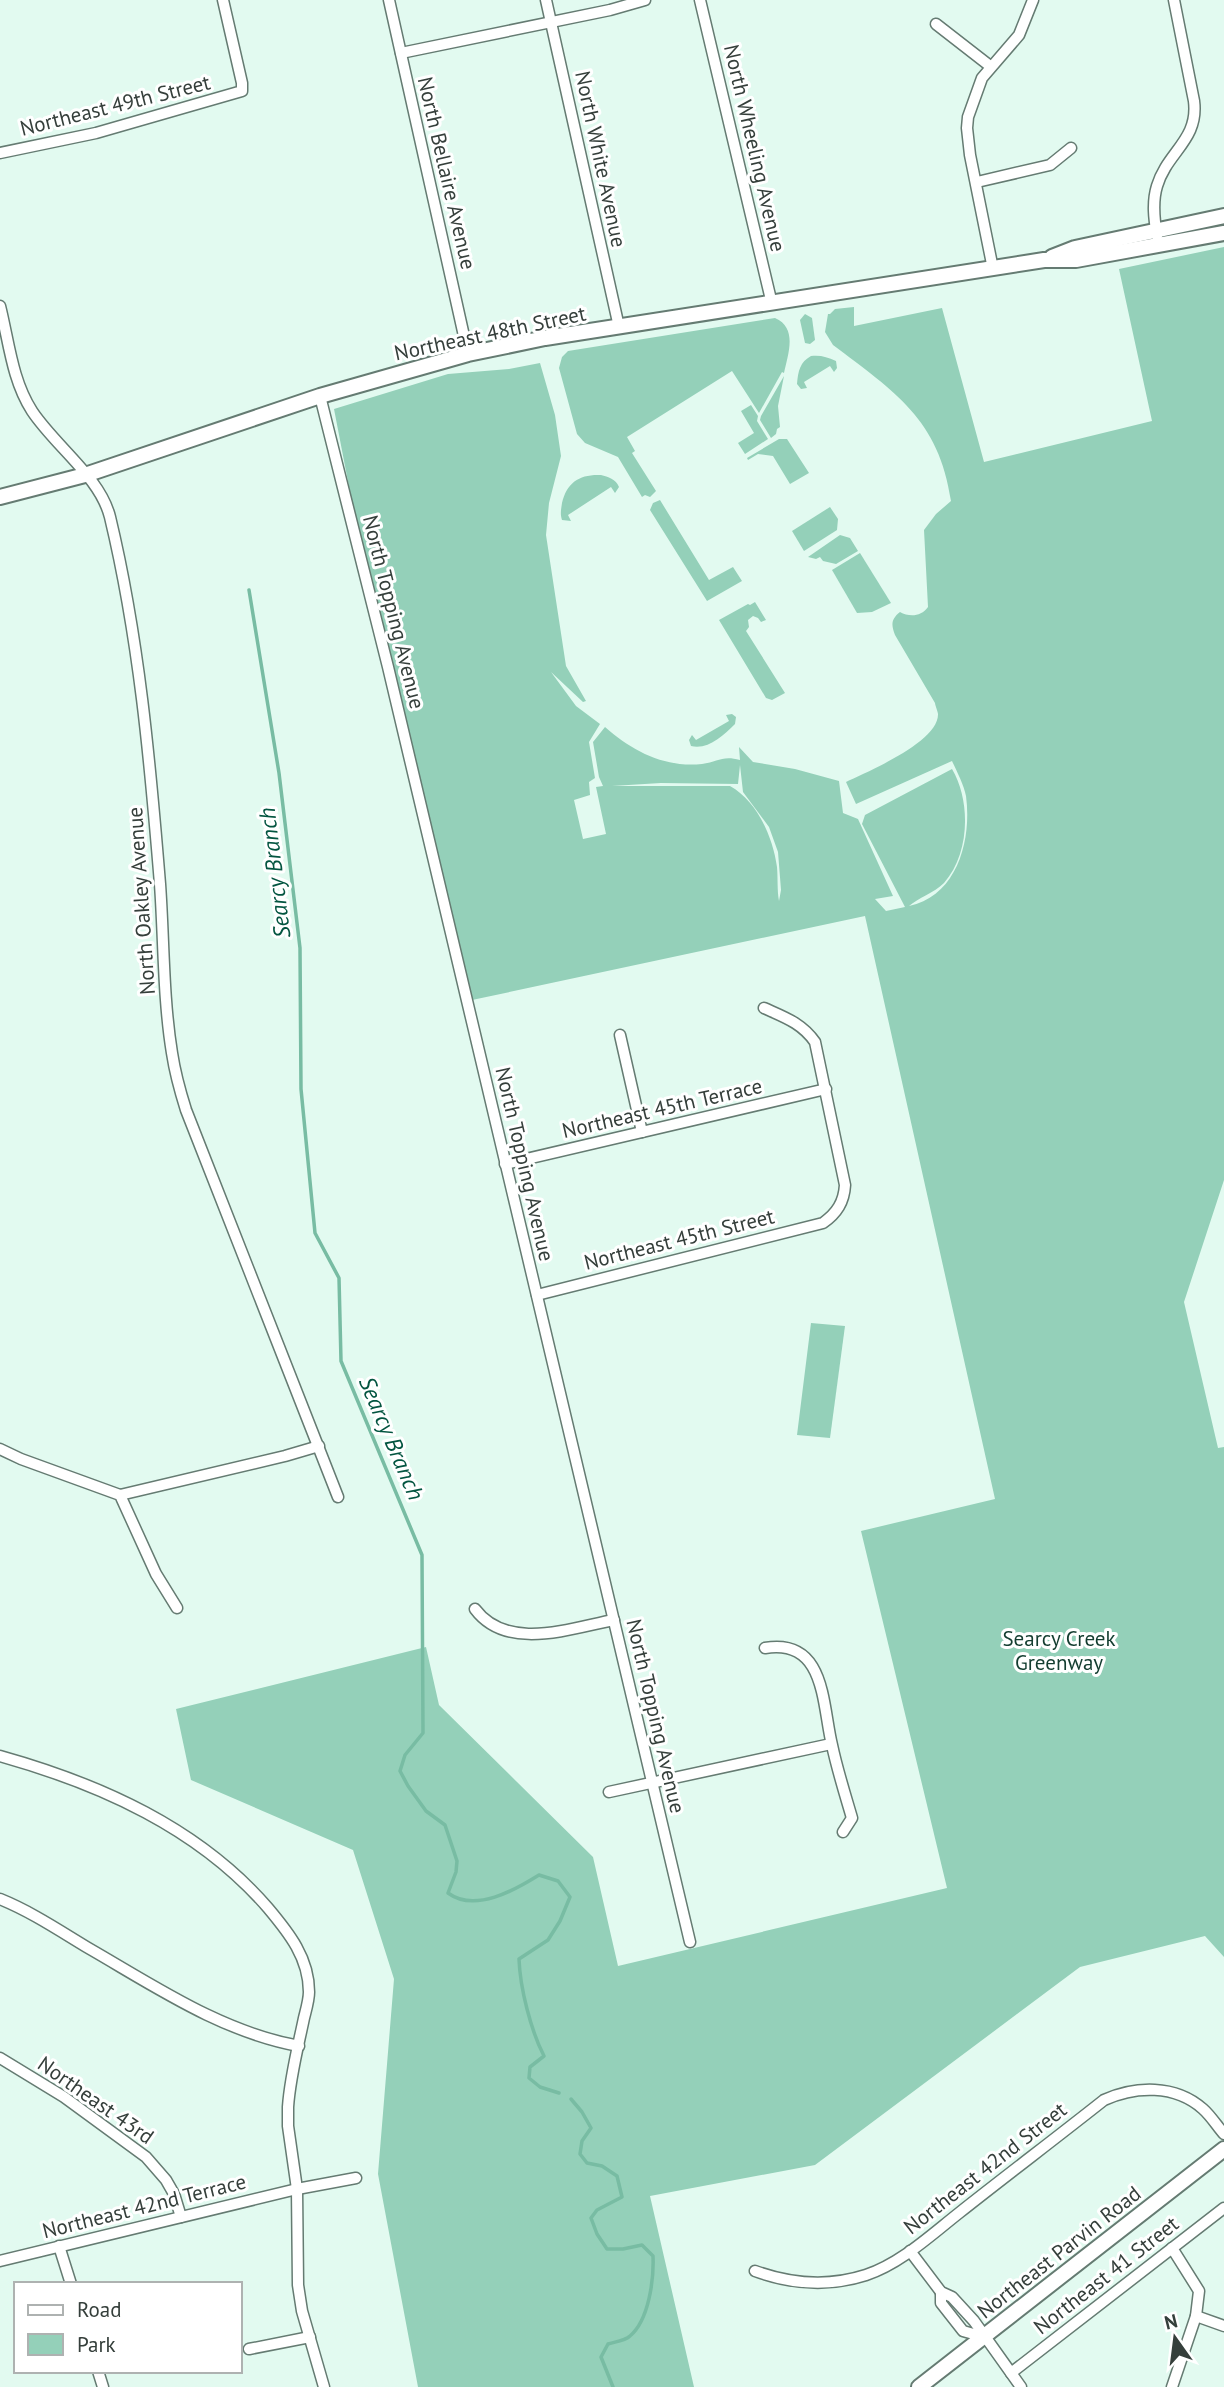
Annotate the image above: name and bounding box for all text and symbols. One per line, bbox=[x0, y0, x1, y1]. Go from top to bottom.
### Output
street label: North Wheeling Avenue bbox=[718, 42, 792, 254]
street label: Northeast 49th Street bbox=[17, 68, 213, 142]
street label: North White Avenue bbox=[569, 68, 633, 250]
street label: North Bellaire Avenue bbox=[412, 74, 482, 272]
street label: Northeast 48th Street bbox=[392, 300, 588, 366]
street label: North Topping Avenue bbox=[357, 512, 431, 712]
street label: North Oakley Avenue bbox=[121, 806, 161, 996]
water label: Searcy Branch bbox=[252, 806, 296, 940]
street label: North Topping Avenue bbox=[490, 1064, 560, 1264]
street label: Northeast 45th Terrace bbox=[559, 1072, 765, 1144]
street label: Northeast 45th Street bbox=[581, 1202, 777, 1276]
water label: Searcy Branch bbox=[353, 1372, 431, 1504]
street label: North Topping Avenue bbox=[621, 1616, 691, 1816]
park label: Searcy Creek Greenway bbox=[1002, 1625, 1116, 1676]
street label: Northeast 43rd bbox=[33, 2050, 159, 2150]
street label: Northeast 42nd Street bbox=[898, 2096, 1072, 2240]
street label: Northeast 42nd Terrace bbox=[39, 2168, 249, 2244]
street label: Northeast Parvin Road bbox=[972, 2180, 1146, 2324]
street label: Northeast 41 Street bbox=[1029, 2211, 1183, 2339]
legend bbox=[14, 2282, 242, 2373]
text: Road bbox=[77, 2296, 121, 2323]
north arrow bbox=[1140, 2303, 1210, 2373]
text: Park bbox=[77, 2331, 116, 2358]

